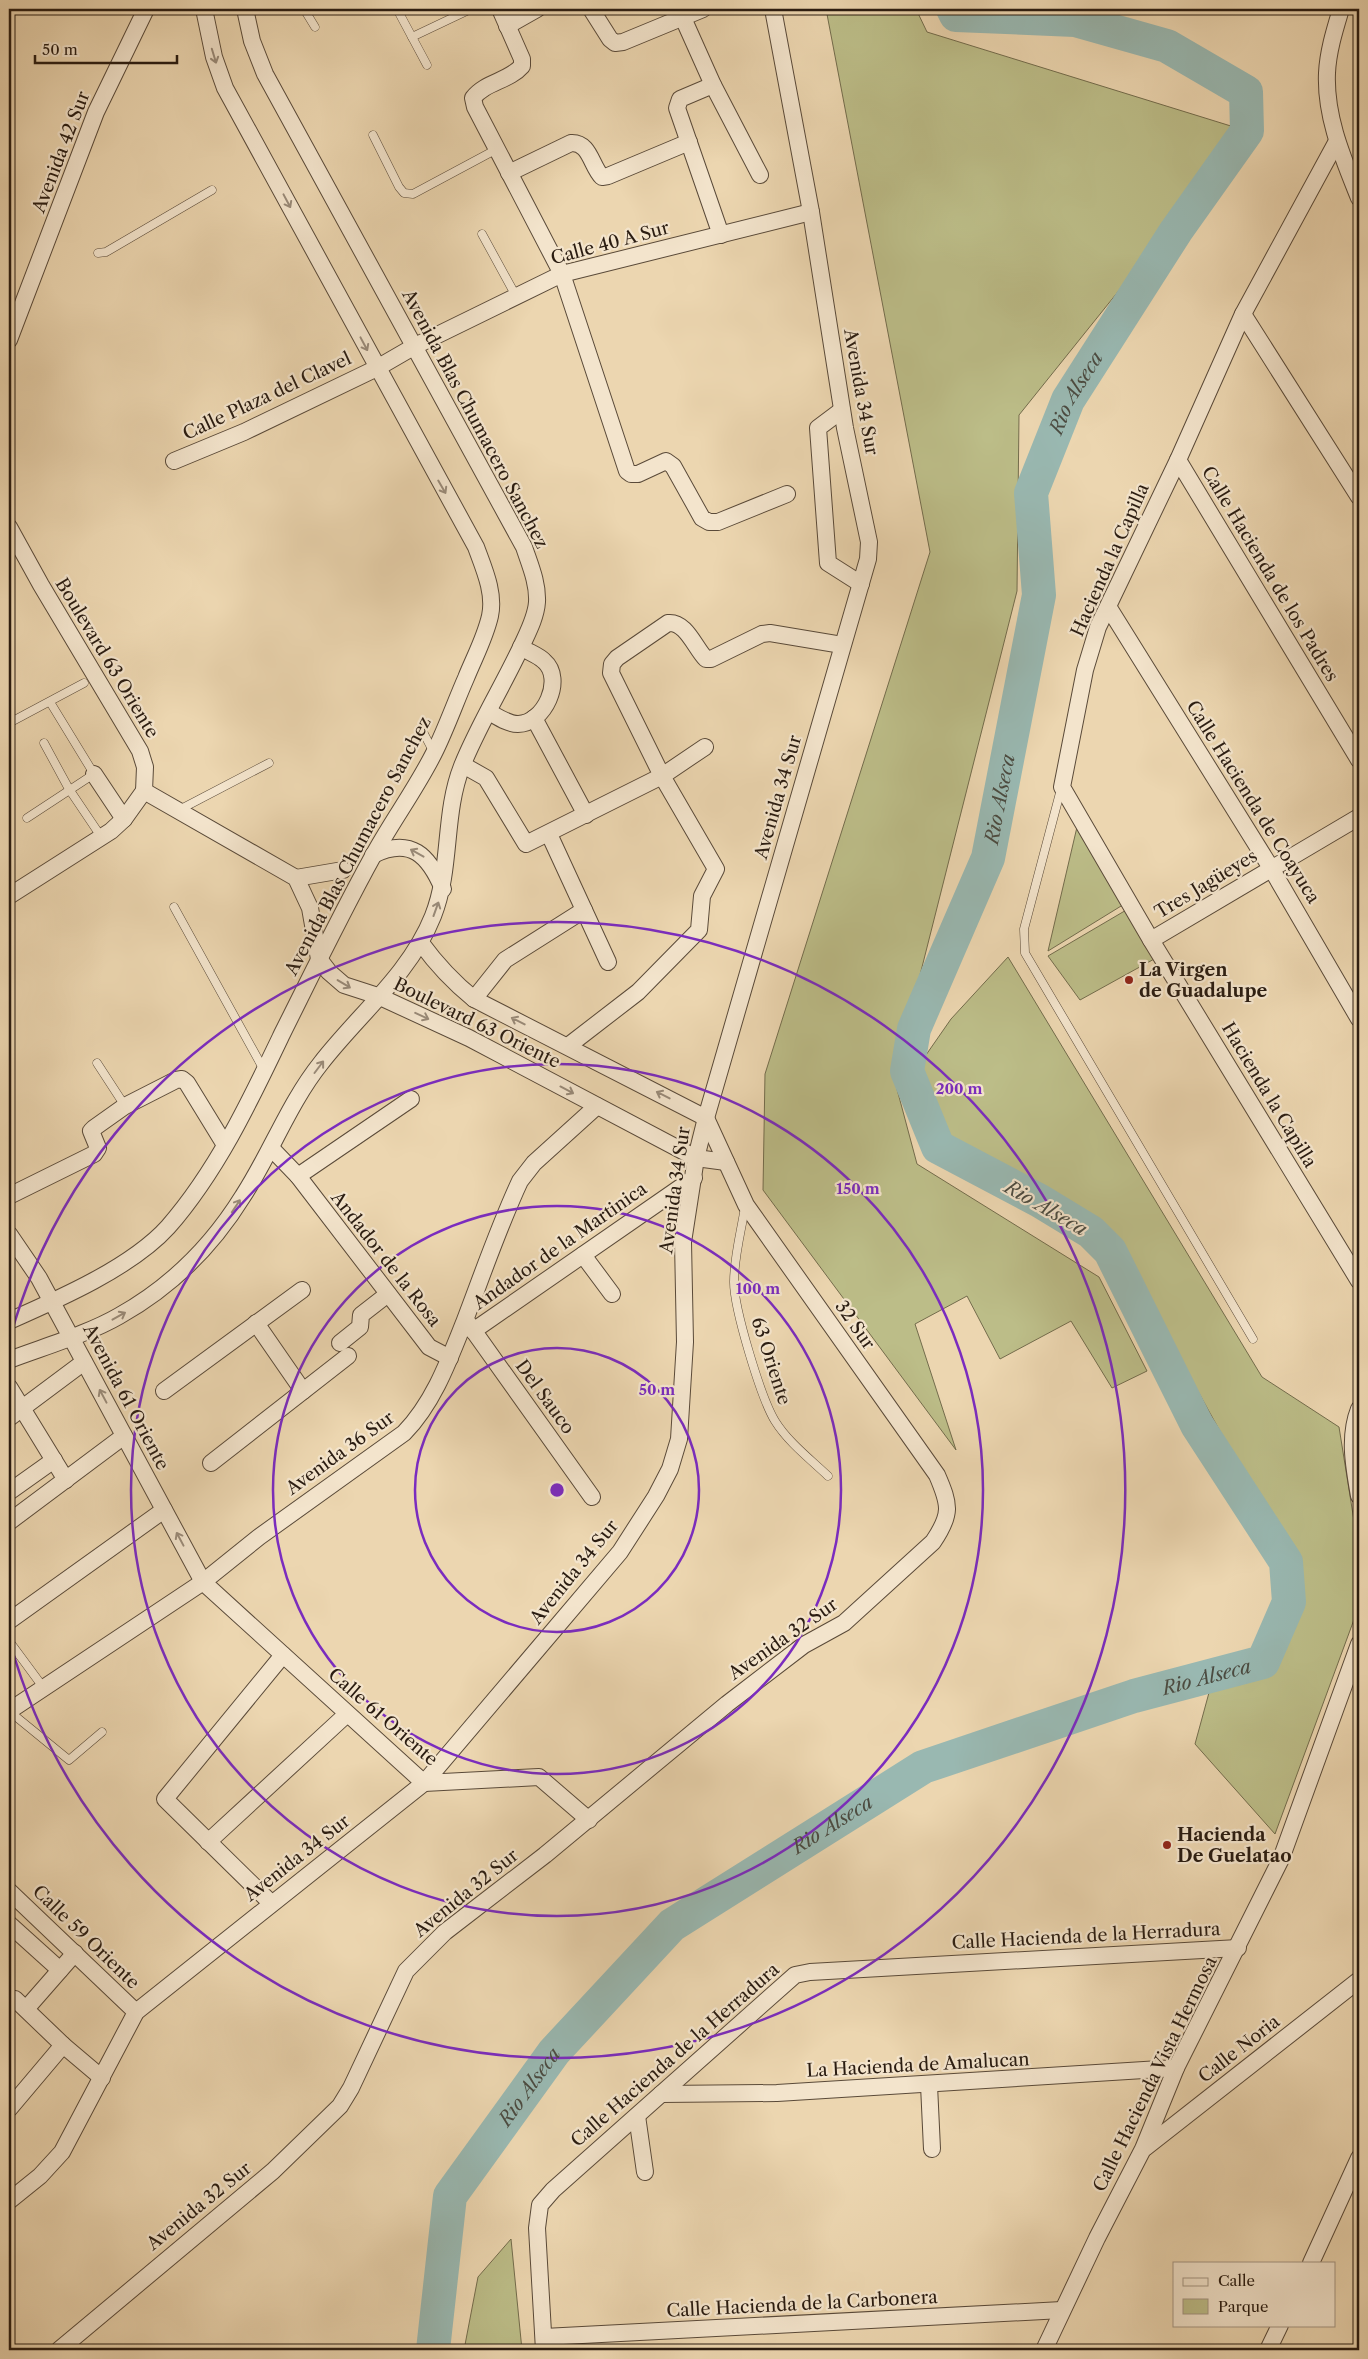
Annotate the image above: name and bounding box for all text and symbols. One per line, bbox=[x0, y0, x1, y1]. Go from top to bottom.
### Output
scale bar bbox=[35, 32, 178, 64]
text: 50 m bbox=[42, 40, 78, 59]
one-way arrow bbox=[210, 48, 220, 64]
street label: Avenida 42 Sur bbox=[27, 88, 94, 217]
one-way arrow bbox=[282, 194, 292, 209]
street label: Calle 40 A Sur bbox=[548, 217, 672, 269]
street label: Avenida Blas Chumacero Sanchez bbox=[397, 285, 553, 552]
street label: Avenida 34 Sur bbox=[839, 326, 883, 457]
one-way arrow bbox=[359, 337, 369, 352]
street label: Calle Plaza del Clavel bbox=[179, 347, 355, 445]
water label: Rio Alseca bbox=[1043, 347, 1108, 439]
street label: Calle Hacienda de los Padres bbox=[1197, 462, 1343, 686]
one-way arrow bbox=[438, 479, 447, 494]
street label: Hacienda la Capilla bbox=[1066, 479, 1154, 640]
street label: Boulevard 63 Oriente bbox=[51, 574, 163, 742]
street label: Calle Hacienda de Coayuca bbox=[1181, 697, 1325, 908]
street label: Avenida Blas Chumacero Sanchez bbox=[280, 713, 436, 980]
street label: Avenida 34 Sur bbox=[750, 732, 806, 862]
water label: Rio Alseca bbox=[979, 751, 1020, 848]
street label: Tres Jagüeyes bbox=[1151, 845, 1261, 923]
one-way arrow bbox=[409, 848, 424, 858]
one-way arrow bbox=[431, 902, 441, 917]
place label: La Virgen de Guadalupe bbox=[1139, 959, 1268, 1002]
street label: Boulevard 63 Oriente bbox=[390, 973, 564, 1073]
marker: La Virgen de Guadalupe bbox=[1123, 974, 1135, 986]
one-way arrow bbox=[336, 980, 350, 990]
one-way arrow bbox=[414, 1012, 429, 1022]
one-way arrow bbox=[511, 1016, 526, 1025]
street label: Hacienda la Capilla bbox=[1217, 1018, 1321, 1172]
one-way arrow bbox=[313, 1061, 324, 1074]
text: 200 m bbox=[936, 1079, 982, 1098]
one-way arrow bbox=[559, 1086, 574, 1095]
one-way arrow bbox=[656, 1090, 671, 1099]
street label: Avenida 34 Sur bbox=[655, 1125, 695, 1256]
water label: Rio Alseca bbox=[999, 1174, 1092, 1241]
street label: Andador de la Martinica bbox=[468, 1177, 651, 1315]
text: 150 m bbox=[836, 1179, 880, 1198]
street label: Andador de la Rosa bbox=[326, 1186, 446, 1331]
one-way arrow bbox=[231, 1200, 241, 1214]
text: 100 m bbox=[736, 1279, 780, 1298]
street label: 32 Sur bbox=[830, 1296, 880, 1354]
one-way arrow bbox=[111, 1310, 125, 1320]
street label: 63 Oriente bbox=[746, 1314, 796, 1408]
street label: Avenida 61 Oriente bbox=[78, 1319, 174, 1474]
street label: Del Sauco bbox=[511, 1356, 579, 1438]
text: 50 m bbox=[639, 1380, 675, 1399]
one-way arrow bbox=[97, 1389, 107, 1404]
street label: Avenida 36 Sur bbox=[281, 1406, 399, 1500]
centre of rings bbox=[548, 1481, 566, 1499]
street label: Avenida 34 Sur bbox=[525, 1515, 623, 1629]
one-way arrow bbox=[175, 1532, 184, 1547]
street label: Avenida 32 Sur bbox=[724, 1593, 842, 1685]
water label: Rio Alseca bbox=[1157, 1654, 1254, 1700]
street label: Calle 61 Oriente bbox=[324, 1664, 442, 1770]
water label: Rio Alseca bbox=[786, 1790, 877, 1859]
street label: Avenida 34 Sur bbox=[239, 1810, 354, 1907]
place label: Hacienda De Guelatao bbox=[1177, 1824, 1292, 1867]
marker: Hacienda De Guelatao bbox=[1161, 1839, 1173, 1851]
street label: Avenida 32 Sur bbox=[409, 1844, 523, 1942]
street label: Calle 59 Oriente bbox=[28, 1880, 144, 1994]
street label: Calle Hacienda de la Herradura bbox=[951, 1918, 1221, 1954]
street label: Calle Hacienda Vista Hermosa bbox=[1088, 1952, 1222, 2195]
street label: Calle Hacienda de la Herradura bbox=[566, 1958, 784, 2152]
street label: Calle Noria bbox=[1194, 2010, 1284, 2088]
water label: Rio Alseca bbox=[492, 2042, 565, 2132]
street label: La Hacienda de Amalucan bbox=[806, 2048, 1030, 2082]
street label: Avenida 32 Sur bbox=[142, 2157, 256, 2255]
legend bbox=[1173, 2262, 1336, 2326]
text: Calle bbox=[1218, 2271, 1255, 2290]
street label: Calle Hacienda de la Carbonera bbox=[666, 2286, 939, 2322]
text: Parque bbox=[1218, 2297, 1268, 2316]

